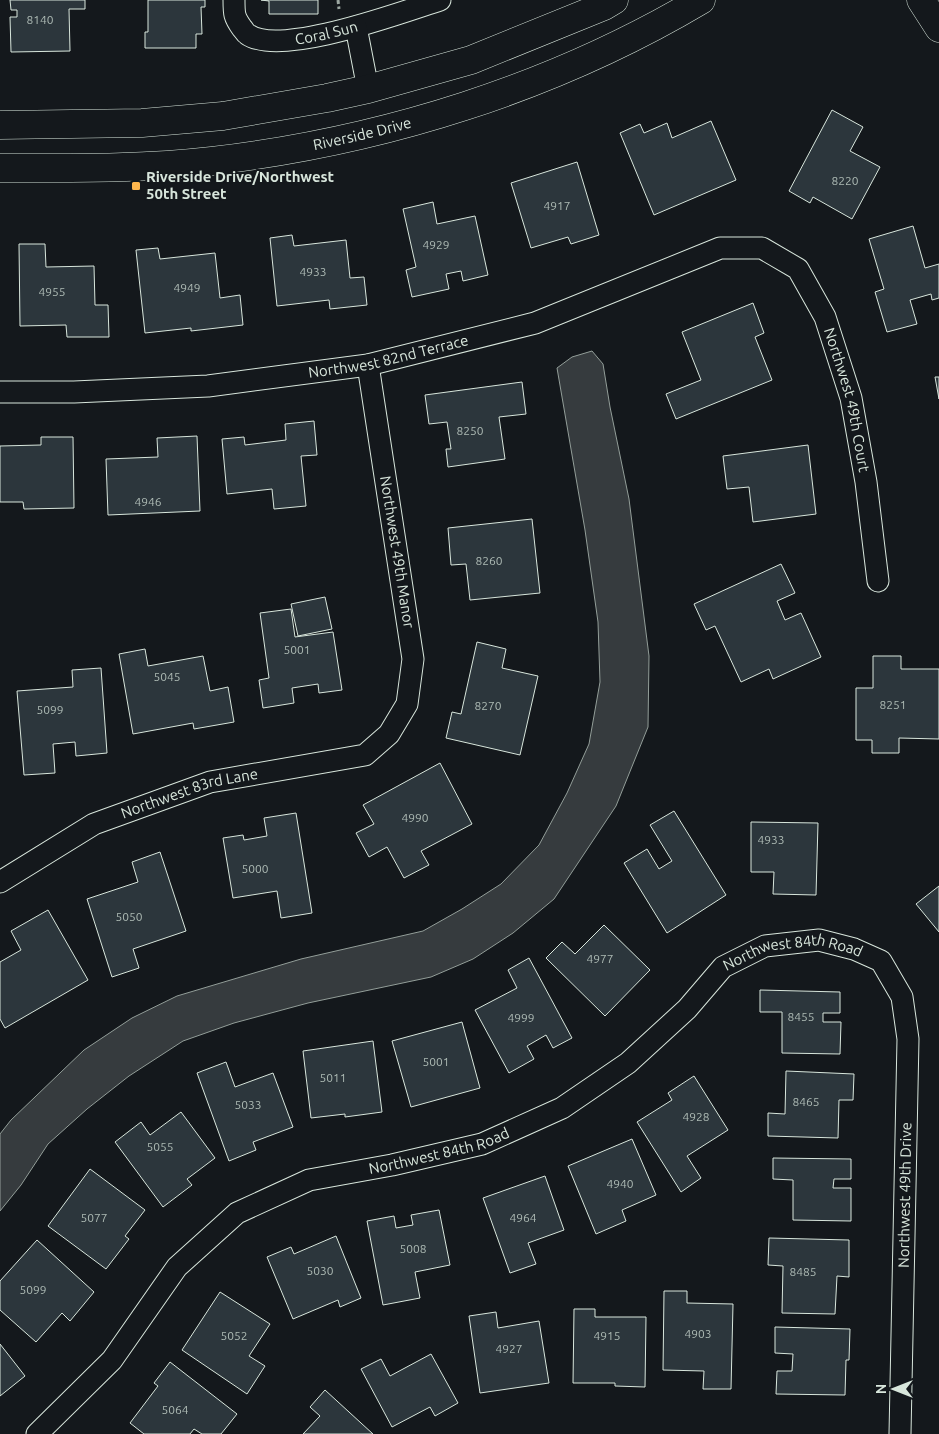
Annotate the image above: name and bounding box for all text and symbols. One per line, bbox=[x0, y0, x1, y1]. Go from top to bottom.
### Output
house number: 8140 bbox=[26, 13, 54, 26]
street label: Coral Sun bbox=[294, 18, 360, 48]
street label: Riverside Drive bbox=[312, 114, 413, 153]
place label: Riverside Drive/Northwest 50th Street bbox=[146, 168, 335, 202]
house number: 8220 bbox=[831, 174, 859, 187]
marker: Riverside Drive/Northwest 50th Street bbox=[130, 180, 142, 192]
house number: 4917 bbox=[543, 199, 571, 212]
house number: 4929 bbox=[422, 238, 450, 251]
house number: 4933 bbox=[299, 265, 327, 278]
house number: 4949 bbox=[173, 281, 201, 294]
house number: 4955 bbox=[38, 285, 66, 298]
street label: Northwest 49th Court bbox=[821, 325, 873, 473]
street label: Northwest 82nd Terrace bbox=[307, 331, 470, 381]
house number: 8250 bbox=[456, 424, 484, 437]
street label: Northwest 49th Manor bbox=[377, 475, 418, 630]
house number: 4946 bbox=[134, 495, 162, 508]
house number: 8260 bbox=[475, 554, 503, 567]
house number: 5001 bbox=[283, 643, 311, 656]
house number: 5045 bbox=[153, 670, 181, 683]
house number: 8251 bbox=[879, 698, 907, 711]
house number: 8270 bbox=[474, 699, 502, 712]
house number: 5099 bbox=[36, 703, 64, 716]
street label: Northwest 83rd Lane bbox=[118, 765, 259, 822]
house number: 4990 bbox=[401, 811, 429, 824]
house number: 4933 bbox=[757, 833, 785, 846]
house number: 5000 bbox=[241, 862, 269, 875]
house number: 5050 bbox=[115, 910, 143, 923]
street label: Northwest 84th Road bbox=[720, 931, 866, 974]
house number: 4977 bbox=[586, 952, 614, 965]
house number: 8455 bbox=[787, 1010, 815, 1023]
house number: 4999 bbox=[507, 1011, 535, 1024]
house number: 5001 bbox=[422, 1055, 450, 1068]
house number: 5011 bbox=[319, 1071, 347, 1084]
house number: 8465 bbox=[792, 1095, 820, 1108]
house number: 5033 bbox=[234, 1098, 262, 1111]
house number: 4928 bbox=[682, 1110, 710, 1123]
street label: Northwest 49th Drive bbox=[895, 1122, 914, 1268]
street label: Northwest 84th Road bbox=[367, 1124, 512, 1177]
house number: 5055 bbox=[146, 1140, 174, 1153]
house number: 4940 bbox=[606, 1177, 634, 1190]
house number: 5077 bbox=[80, 1211, 108, 1224]
house number: 4964 bbox=[509, 1211, 537, 1224]
house number: 5008 bbox=[399, 1242, 427, 1255]
house number: 5030 bbox=[306, 1264, 334, 1277]
house number: 8485 bbox=[789, 1265, 817, 1278]
house number: 5099 bbox=[19, 1283, 47, 1296]
house number: 4903 bbox=[684, 1327, 712, 1340]
house number: 5052 bbox=[220, 1329, 248, 1342]
house number: 4915 bbox=[593, 1329, 621, 1342]
house number: 4927 bbox=[495, 1342, 523, 1355]
north arrow bbox=[869, 1364, 919, 1414]
text: N bbox=[873, 1384, 889, 1394]
house number: 5064 bbox=[161, 1403, 189, 1416]

